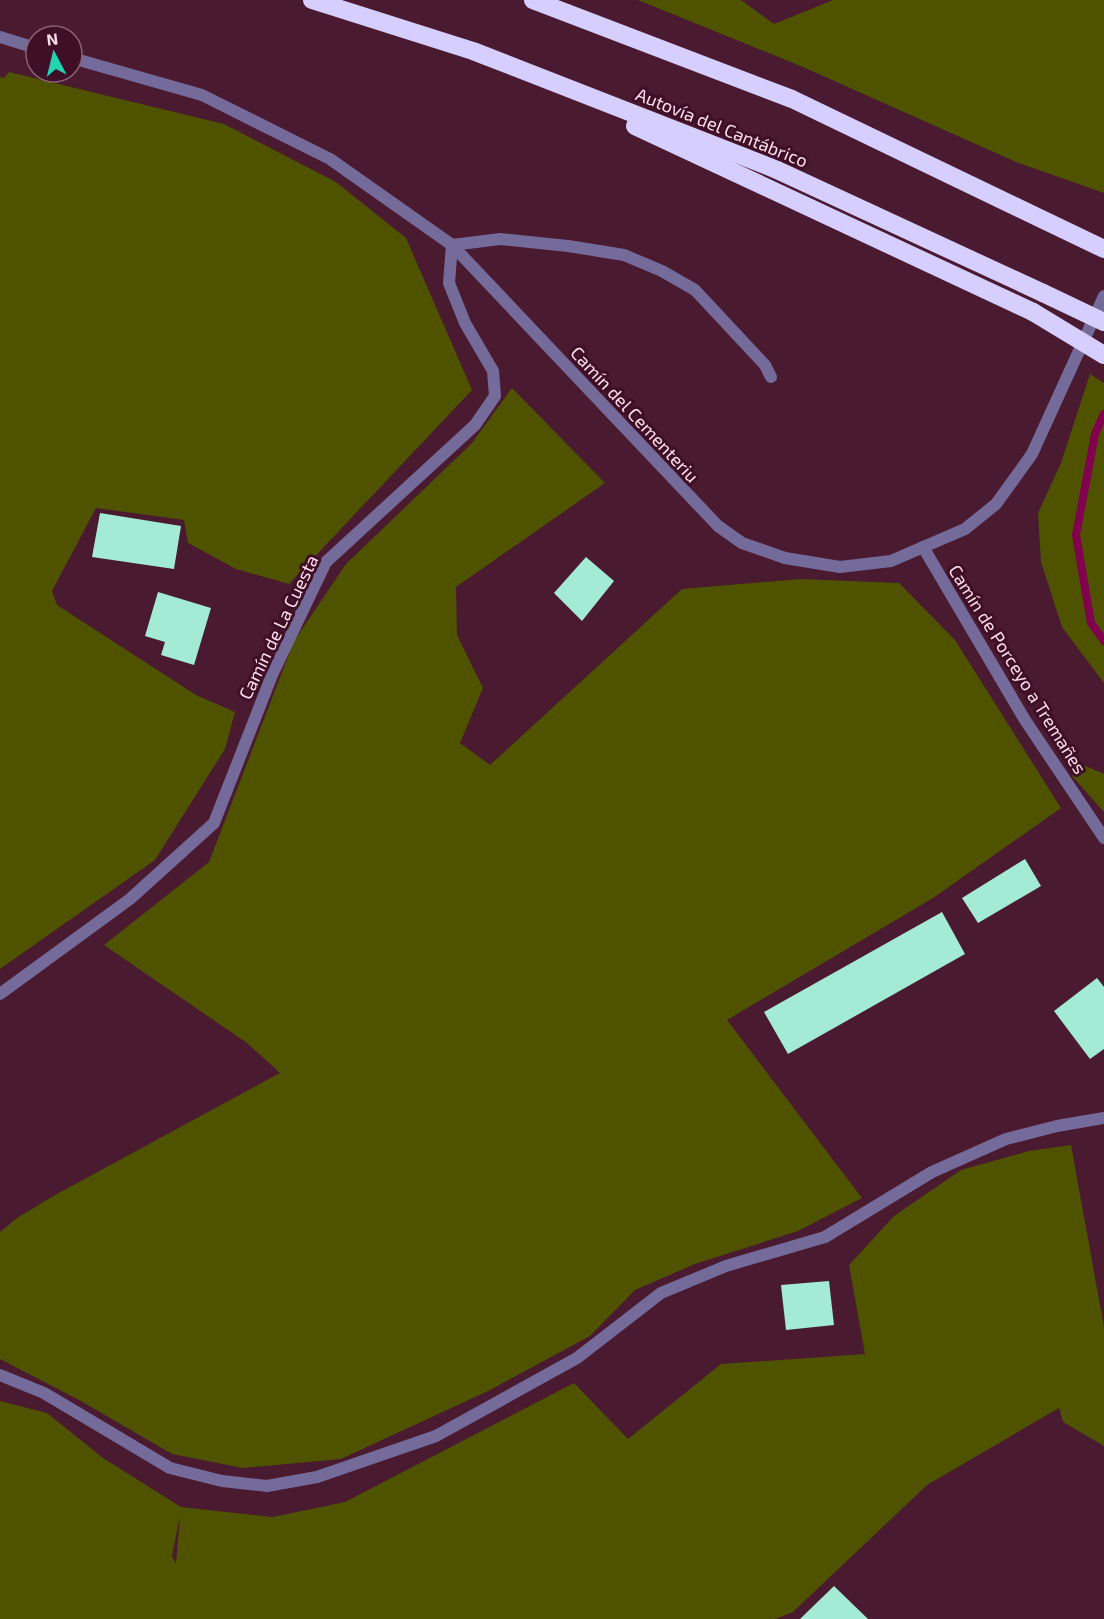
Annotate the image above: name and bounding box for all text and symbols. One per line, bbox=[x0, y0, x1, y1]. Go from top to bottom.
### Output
north arrow bbox=[24, 24, 84, 84]
text: N bbox=[45, 28, 59, 49]
street label: Autovía del Cantábrico bbox=[633, 82, 811, 172]
street label: Camín del Cementeriu bbox=[566, 341, 704, 487]
street label: Camín de La Cuesta bbox=[233, 551, 323, 703]
street label: Camín de Porceyo a Tremañes bbox=[944, 560, 1092, 778]

